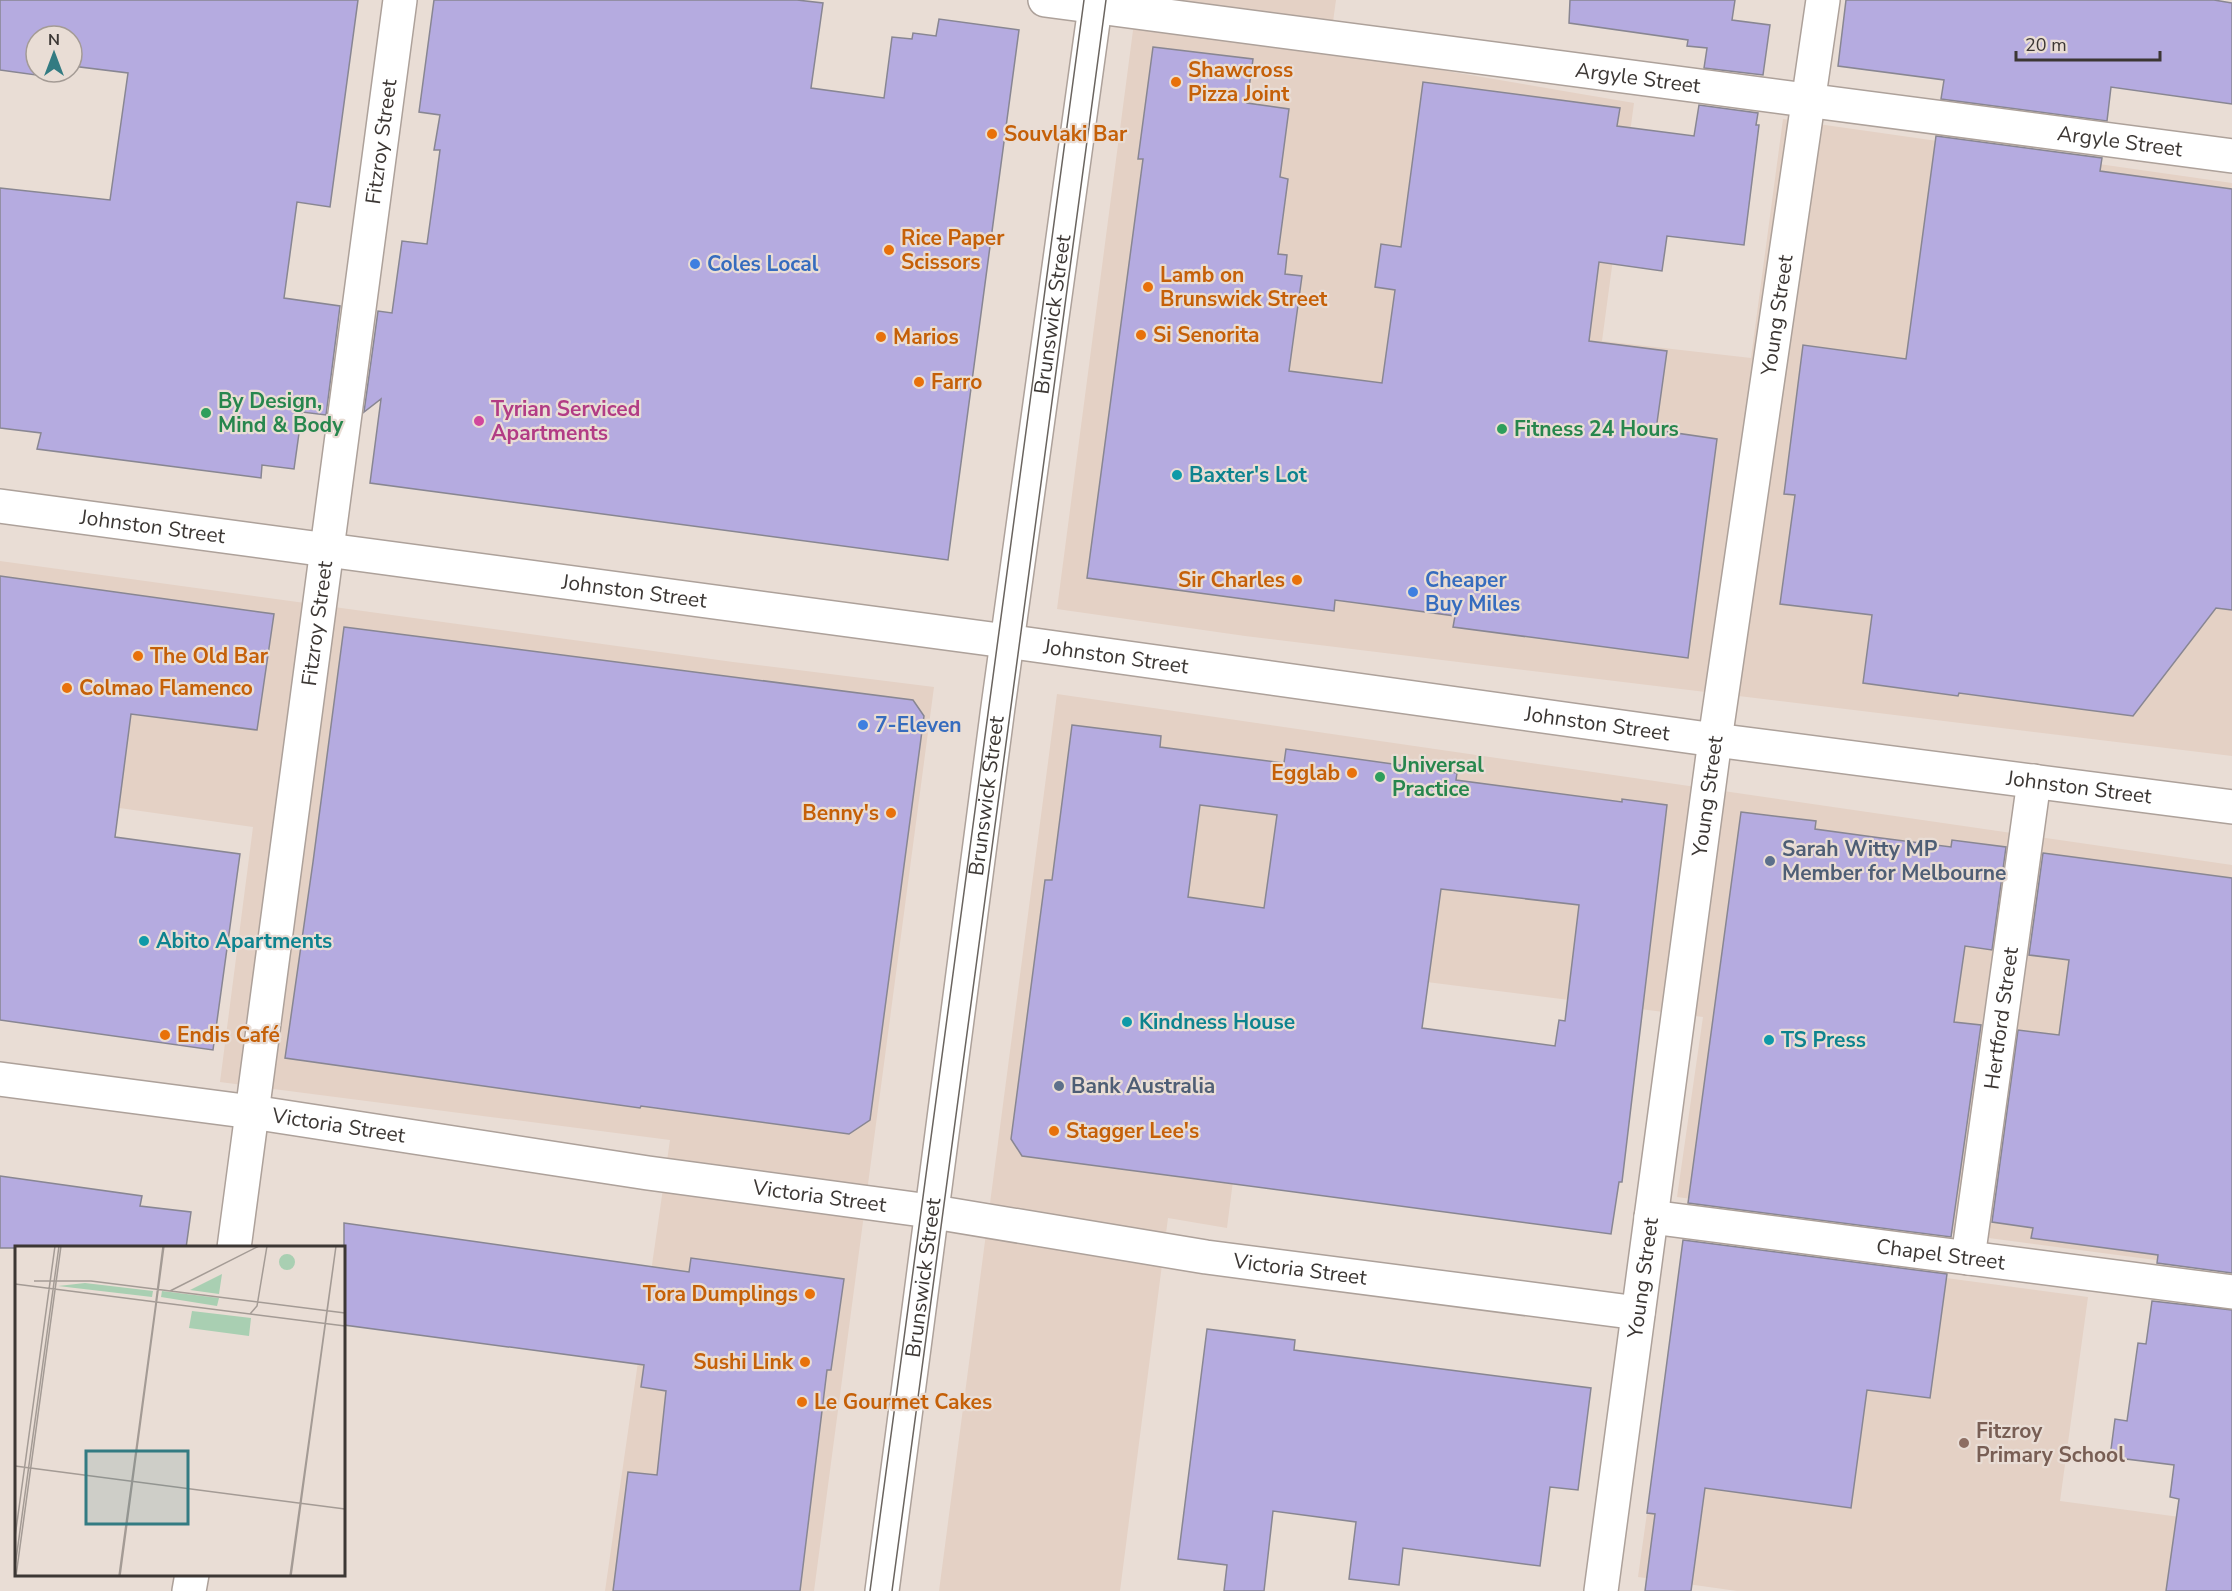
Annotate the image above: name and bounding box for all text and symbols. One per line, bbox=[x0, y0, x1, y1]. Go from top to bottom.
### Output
north arrow bbox=[24, 24, 84, 84]
scale bar bbox=[2016, 24, 2160, 62]
text: N bbox=[48, 29, 60, 51]
text: 20 m bbox=[2025, 33, 2067, 57]
place label: Shawcross Pizza Joint bbox=[1188, 56, 1293, 108]
street label: Argyle Street bbox=[1574, 56, 1703, 100]
marker: Shawcross Pizza Joint bbox=[1169, 75, 1183, 89]
street label: Fitzroy Street bbox=[359, 77, 403, 206]
street label: Argyle Street bbox=[2056, 119, 2185, 163]
place label: Souvlaki Bar bbox=[1004, 120, 1128, 148]
marker: Souvlaki Bar bbox=[985, 127, 999, 141]
place label: Rice Paper Scissors bbox=[901, 224, 1005, 276]
street label: Brunswick Street bbox=[1028, 232, 1077, 396]
marker: Rice Paper Scissors bbox=[882, 243, 896, 257]
place label: Coles Local bbox=[707, 250, 819, 278]
street label: Young Street bbox=[1754, 252, 1800, 378]
marker: Coles Local bbox=[688, 257, 702, 271]
place label: Lamb on Brunswick Street bbox=[1160, 261, 1328, 313]
marker: Lamb on Brunswick Street bbox=[1141, 280, 1155, 294]
place label: Si Senorita bbox=[1153, 321, 1259, 349]
place label: Marios bbox=[893, 323, 959, 351]
marker: Si Senorita bbox=[1134, 328, 1148, 342]
marker: Marios bbox=[874, 330, 888, 344]
place label: Farro bbox=[931, 368, 982, 396]
marker: Farro bbox=[912, 375, 926, 389]
place label: By Design, Mind & Body bbox=[218, 387, 344, 439]
place label: Tyrian Serviced Apartments bbox=[491, 395, 640, 447]
marker: By Design, Mind & Body bbox=[199, 406, 213, 420]
marker: Tyrian Serviced Apartments bbox=[472, 414, 486, 428]
place label: Fitness 24 Hours bbox=[1514, 415, 1679, 443]
marker: Fitness 24 Hours bbox=[1495, 422, 1509, 436]
place label: Baxter's Lot bbox=[1189, 461, 1308, 489]
marker: Baxter's Lot bbox=[1170, 468, 1184, 482]
street label: Johnston Street bbox=[77, 503, 227, 550]
street label: Fitzroy Street bbox=[295, 559, 339, 688]
place label: Sir Charles bbox=[1178, 566, 1285, 594]
place label: Cheaper Buy Miles bbox=[1425, 566, 1520, 618]
street label: Johnston Street bbox=[559, 567, 709, 615]
marker: Sir Charles bbox=[1290, 573, 1304, 587]
marker: Cheaper Buy Miles bbox=[1406, 585, 1420, 599]
street label: Johnston Street bbox=[1041, 632, 1191, 680]
place label: The Old Bar bbox=[150, 642, 269, 670]
marker: The Old Bar bbox=[131, 649, 145, 663]
place label: Colmao Flamenco bbox=[79, 674, 253, 702]
marker: Colmao Flamenco bbox=[60, 681, 74, 695]
street label: Johnston Street bbox=[1522, 699, 1672, 748]
place label: 7-Eleven bbox=[875, 711, 962, 739]
street label: Brunswick Street bbox=[962, 714, 1011, 877]
marker: 7-Eleven bbox=[856, 718, 870, 732]
street label: Young Street bbox=[1685, 733, 1730, 859]
place label: Universal Practice bbox=[1392, 751, 1484, 803]
place label: Egglab bbox=[1271, 759, 1340, 787]
street label: Johnston Street bbox=[2004, 764, 2154, 811]
marker: Egglab bbox=[1345, 766, 1359, 780]
marker: Universal Practice bbox=[1373, 770, 1387, 784]
place label: Benny's bbox=[802, 799, 879, 827]
marker: Benny's bbox=[884, 806, 898, 820]
place label: Sarah Witty MP Member for Melbourne bbox=[1782, 835, 2006, 887]
marker: Sarah Witty MP Member for Melbourne bbox=[1763, 854, 1777, 868]
place label: Abito Apartments bbox=[156, 927, 332, 955]
marker: Abito Apartments bbox=[137, 934, 151, 948]
street label: Hertford Street bbox=[1977, 945, 2025, 1091]
place label: Kindness House bbox=[1139, 1008, 1295, 1036]
marker: Kindness House bbox=[1120, 1015, 1134, 1029]
place label: Endis Café bbox=[177, 1021, 280, 1049]
place label: TS Press bbox=[1781, 1026, 1866, 1054]
marker: Endis Café bbox=[158, 1028, 172, 1042]
marker: TS Press bbox=[1762, 1033, 1776, 1047]
place label: Bank Australia bbox=[1071, 1072, 1215, 1100]
marker: Bank Australia bbox=[1052, 1079, 1066, 1093]
street label: Victoria Street bbox=[269, 1101, 408, 1150]
place label: Stagger Lee's bbox=[1066, 1117, 1199, 1145]
marker: Stagger Lee's bbox=[1047, 1124, 1061, 1138]
street label: Victoria Street bbox=[750, 1173, 889, 1219]
street label: Brunswick Street bbox=[899, 1195, 948, 1359]
street label: Young Street bbox=[1621, 1215, 1665, 1341]
street label: Chapel Street bbox=[1875, 1232, 2007, 1277]
inset map bbox=[15, 1246, 345, 1576]
street label: Victoria Street bbox=[1231, 1247, 1369, 1292]
place label: Tora Dumplings bbox=[643, 1280, 798, 1308]
marker: Tora Dumplings bbox=[803, 1287, 817, 1301]
place label: Sushi Link bbox=[693, 1348, 794, 1376]
marker: Sushi Link bbox=[798, 1355, 812, 1369]
place label: Le Gourmet Cakes bbox=[814, 1388, 992, 1416]
marker: Le Gourmet Cakes bbox=[795, 1395, 809, 1409]
place label: Fitzroy Primary School bbox=[1976, 1417, 2125, 1469]
marker: Fitzroy Primary School bbox=[1957, 1436, 1971, 1450]

